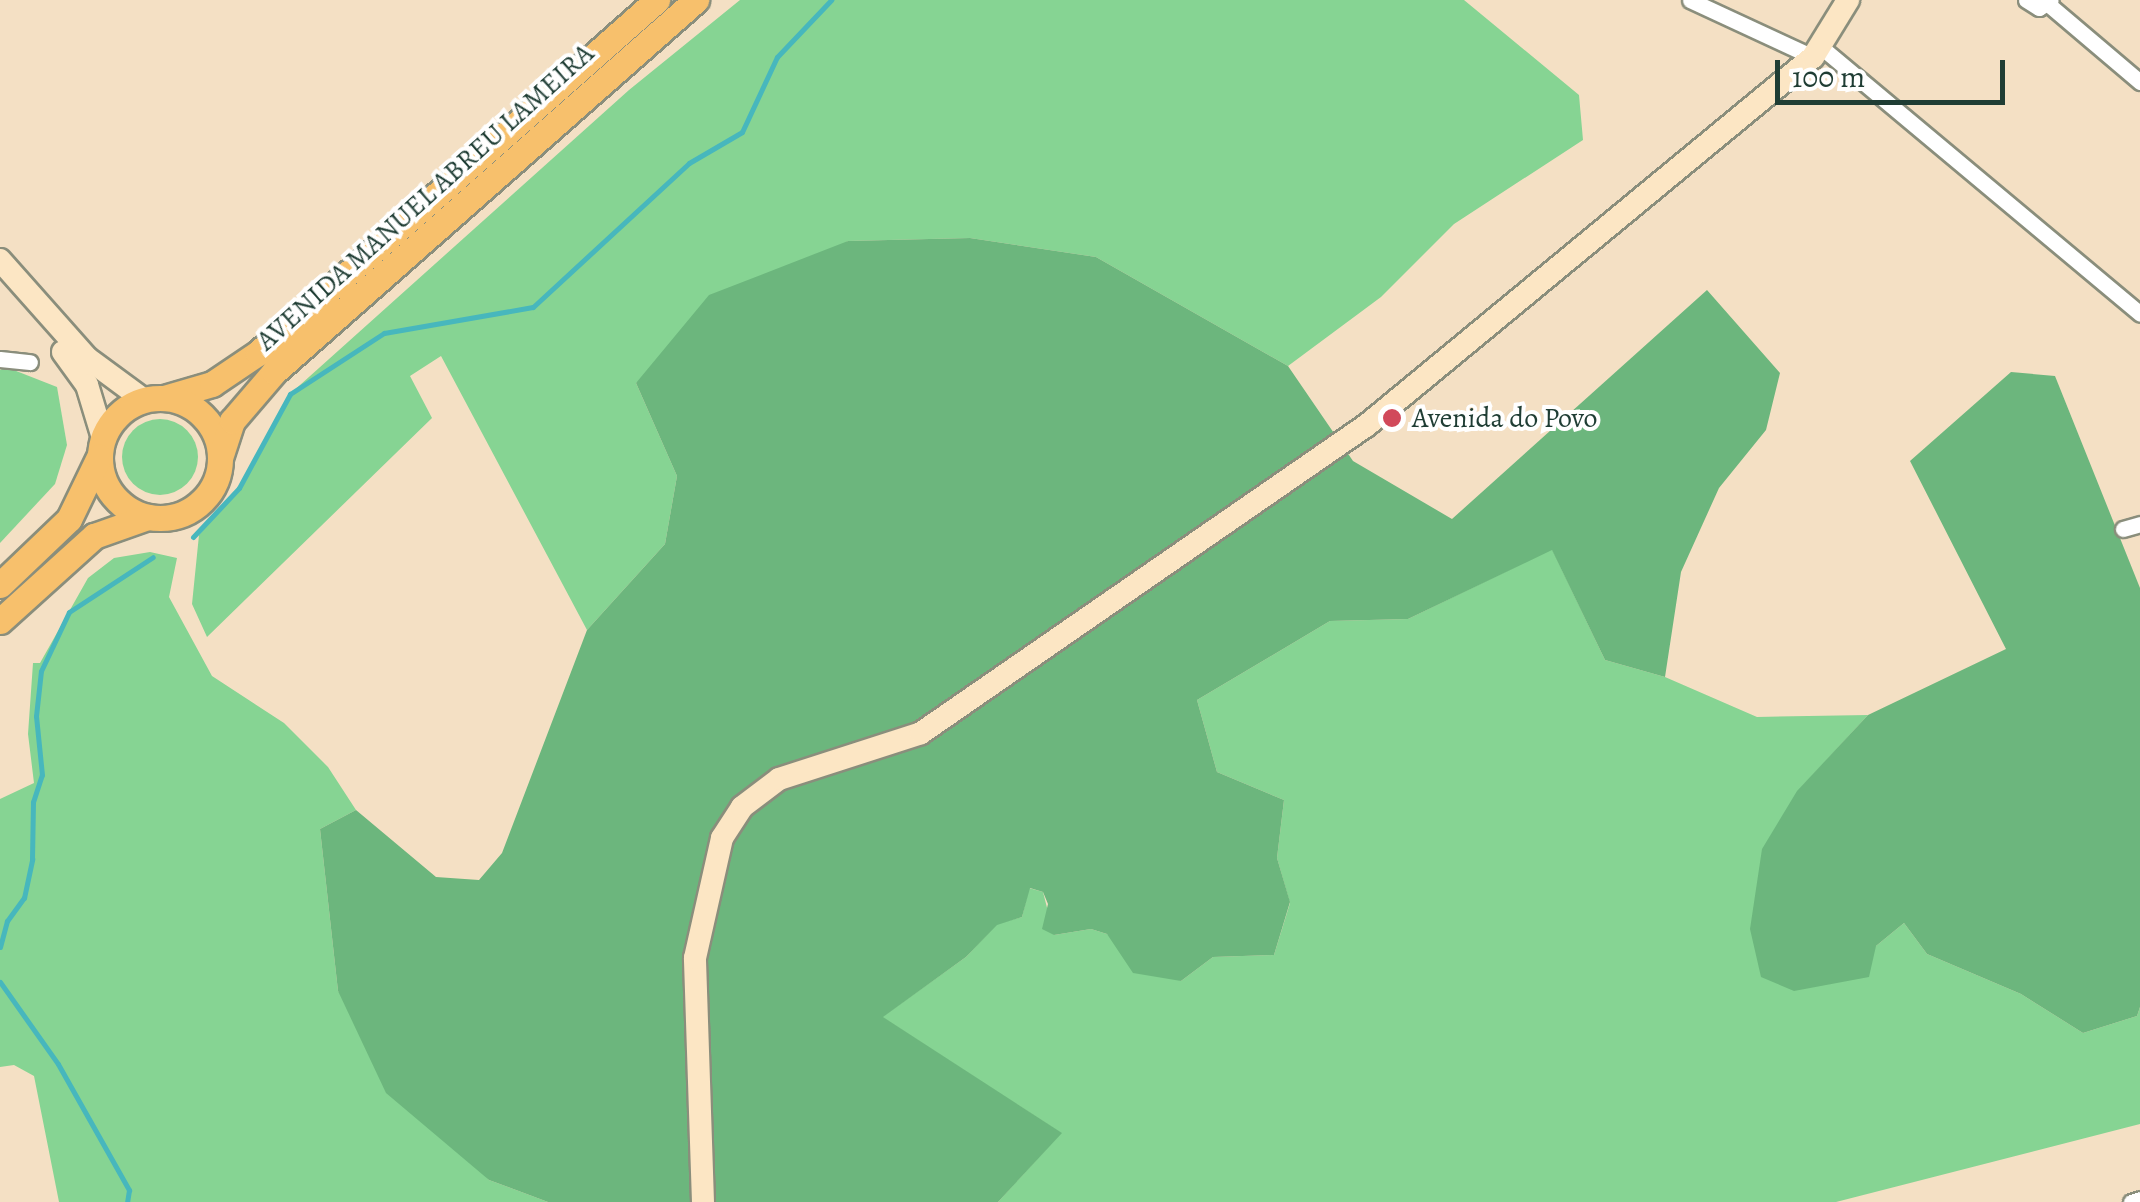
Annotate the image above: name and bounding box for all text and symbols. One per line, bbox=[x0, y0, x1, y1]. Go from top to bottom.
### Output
street label: AVENIDA MANUEL ABREU LAMEIRA bbox=[249, 37, 601, 357]
scale bar bbox=[1780, 40, 2010, 102]
text: 100 m bbox=[1792, 57, 1865, 97]
place label: Avenida do Povo bbox=[1412, 401, 1597, 435]
marker: Avenida do Povo bbox=[1381, 407, 1403, 429]

